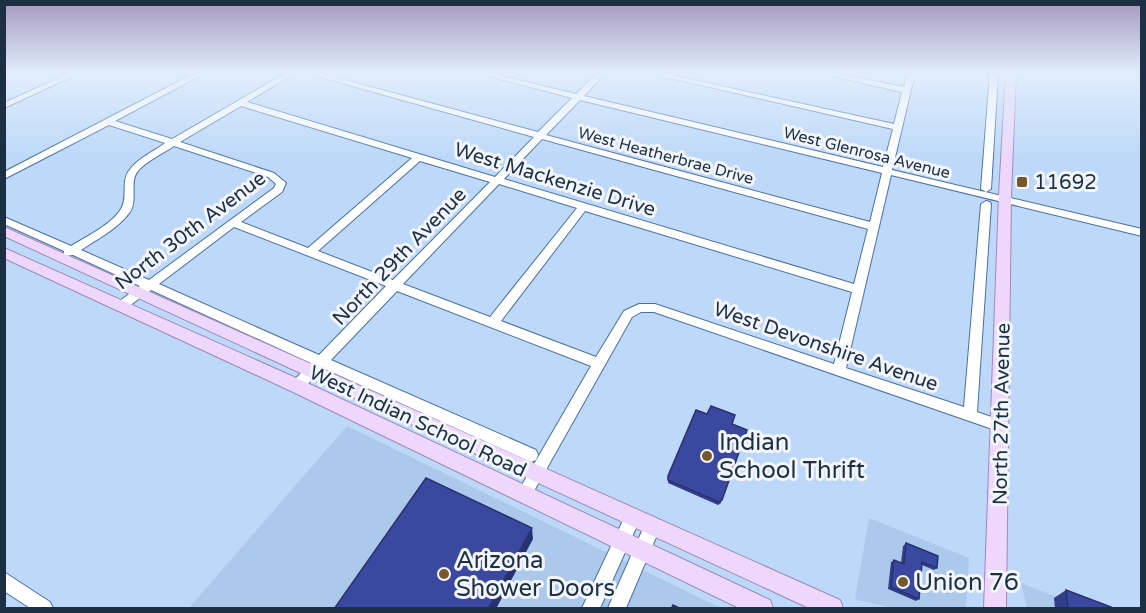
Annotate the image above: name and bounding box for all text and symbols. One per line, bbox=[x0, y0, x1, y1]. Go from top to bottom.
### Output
street label: West Heatherbrae Drive bbox=[576, 123, 756, 189]
street label: West Glenrosa Avenue bbox=[781, 123, 952, 183]
street label: West Mackenzie Drive bbox=[451, 138, 658, 222]
street label: North 30th Avenue bbox=[111, 166, 271, 295]
place label: 11692 bbox=[1034, 171, 1097, 195]
marker: 11692 bbox=[1015, 175, 1029, 189]
street label: North 29th Avenue bbox=[328, 183, 472, 331]
street label: West Devonshire Avenue bbox=[710, 297, 941, 397]
street label: North 27th Avenue bbox=[988, 323, 1016, 505]
street label: West Indian School Road bbox=[305, 361, 530, 483]
place label: Indian School Thrift bbox=[719, 428, 865, 485]
marker: Indian School Thrift bbox=[700, 449, 714, 463]
place label: Arizona Shower Doors bbox=[456, 546, 615, 603]
marker: Arizona Shower Doors bbox=[437, 567, 451, 581]
place label: Union 76 bbox=[915, 568, 1019, 597]
marker: Union 76 bbox=[896, 575, 910, 589]

